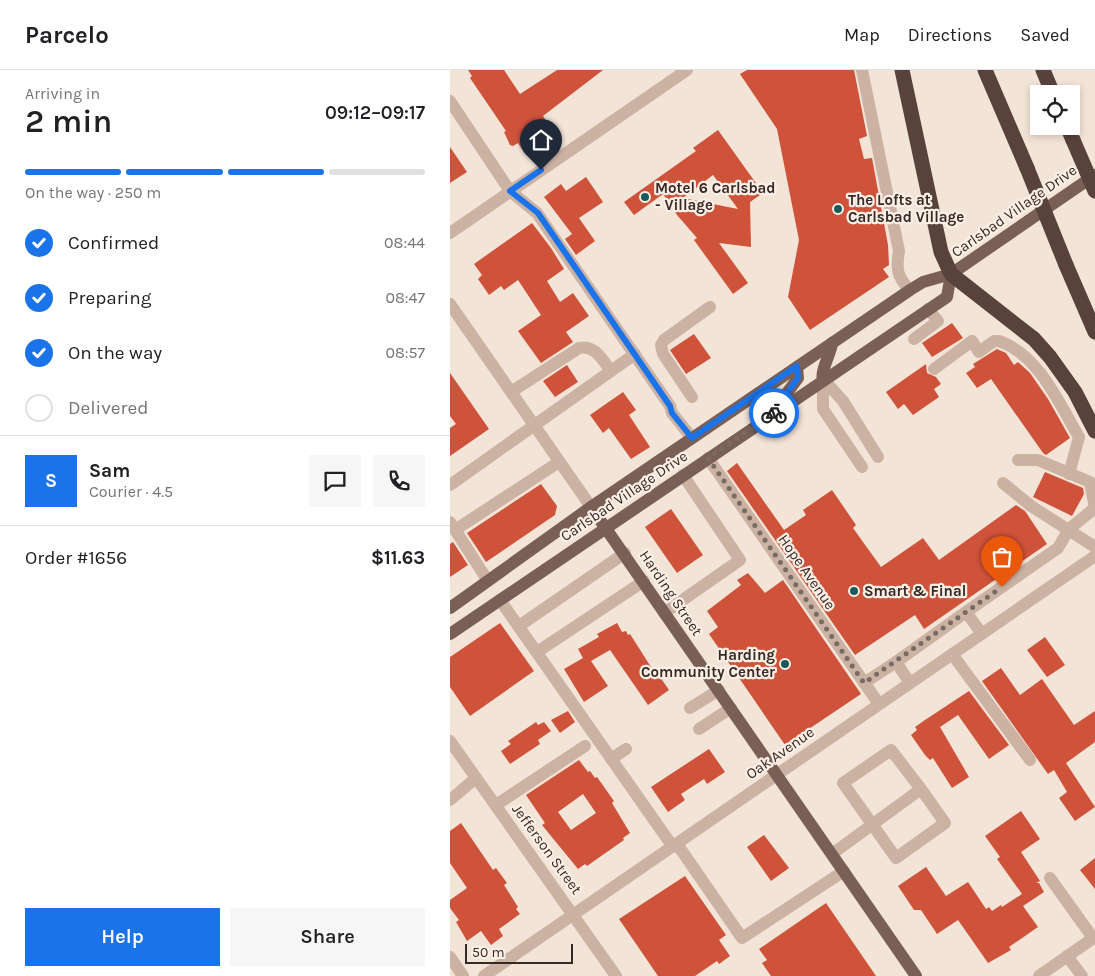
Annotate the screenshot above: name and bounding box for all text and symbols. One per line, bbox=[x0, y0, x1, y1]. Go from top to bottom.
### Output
text: Parcelo bbox=[25, 21, 109, 49]
text: Map bbox=[844, 24, 880, 46]
text: Directions bbox=[908, 24, 992, 46]
text: Saved bbox=[1020, 24, 1070, 46]
text: Arriving in bbox=[25, 84, 100, 103]
map controls bbox=[1030, 85, 1080, 135]
button: locate bbox=[1030, 85, 1080, 135]
text: 09:12–09:17 bbox=[325, 102, 425, 124]
text: 2 min bbox=[25, 103, 112, 140]
pin bbox=[520, 119, 562, 170]
icon: home bbox=[527, 126, 555, 154]
street label: Carlsbad Village Drive bbox=[948, 161, 1080, 261]
place label: Motel 6 Carlsbad - Village bbox=[655, 179, 776, 214]
text: On the way · 250 m bbox=[25, 183, 161, 202]
marker: Motel 6 Carlsbad - Village bbox=[639, 191, 651, 203]
place label: The Lofts at Carlsbad Village bbox=[848, 191, 964, 226]
marker: The Lofts at Carlsbad Village bbox=[832, 203, 844, 215]
icon: check bbox=[25, 229, 53, 257]
text: Confirmed bbox=[68, 232, 159, 254]
text: 08:44 bbox=[384, 233, 425, 252]
icon: check bbox=[25, 284, 53, 312]
text: Preparing bbox=[68, 287, 151, 309]
text: 08:47 bbox=[386, 288, 425, 307]
icon: check bbox=[25, 339, 53, 367]
text: On the way bbox=[68, 342, 162, 364]
text: 08:57 bbox=[385, 343, 425, 362]
courier bbox=[749, 388, 799, 438]
text: Delivered bbox=[68, 397, 148, 419]
icon: bike bbox=[760, 399, 788, 427]
street label: Carlsbad Village Drive bbox=[557, 447, 691, 545]
button: chat bbox=[309, 455, 361, 507]
button: phone bbox=[373, 455, 425, 507]
text: Sam bbox=[89, 460, 130, 482]
text: S bbox=[45, 470, 57, 492]
text: Courier · 4.5 bbox=[89, 482, 173, 501]
street label: Hope Avenue bbox=[774, 531, 840, 613]
pin bbox=[981, 536, 1023, 587]
icon: bag bbox=[988, 543, 1016, 571]
text: Order #1656 bbox=[25, 547, 127, 569]
text: $11.63 bbox=[371, 547, 425, 569]
street label: Harding Street bbox=[636, 547, 706, 639]
place label: Smart & Final bbox=[864, 582, 966, 600]
marker: Smart & Final bbox=[848, 585, 860, 597]
place label: Harding Community Center bbox=[641, 646, 775, 681]
marker: Harding Community Center bbox=[779, 658, 791, 670]
street label: Oak Avenue bbox=[742, 723, 818, 783]
street label: Jefferson Street bbox=[508, 800, 586, 898]
button: Help bbox=[25, 908, 220, 966]
button: Share bbox=[230, 908, 425, 966]
scale bar bbox=[465, 941, 572, 964]
text: 50 m bbox=[472, 944, 505, 961]

